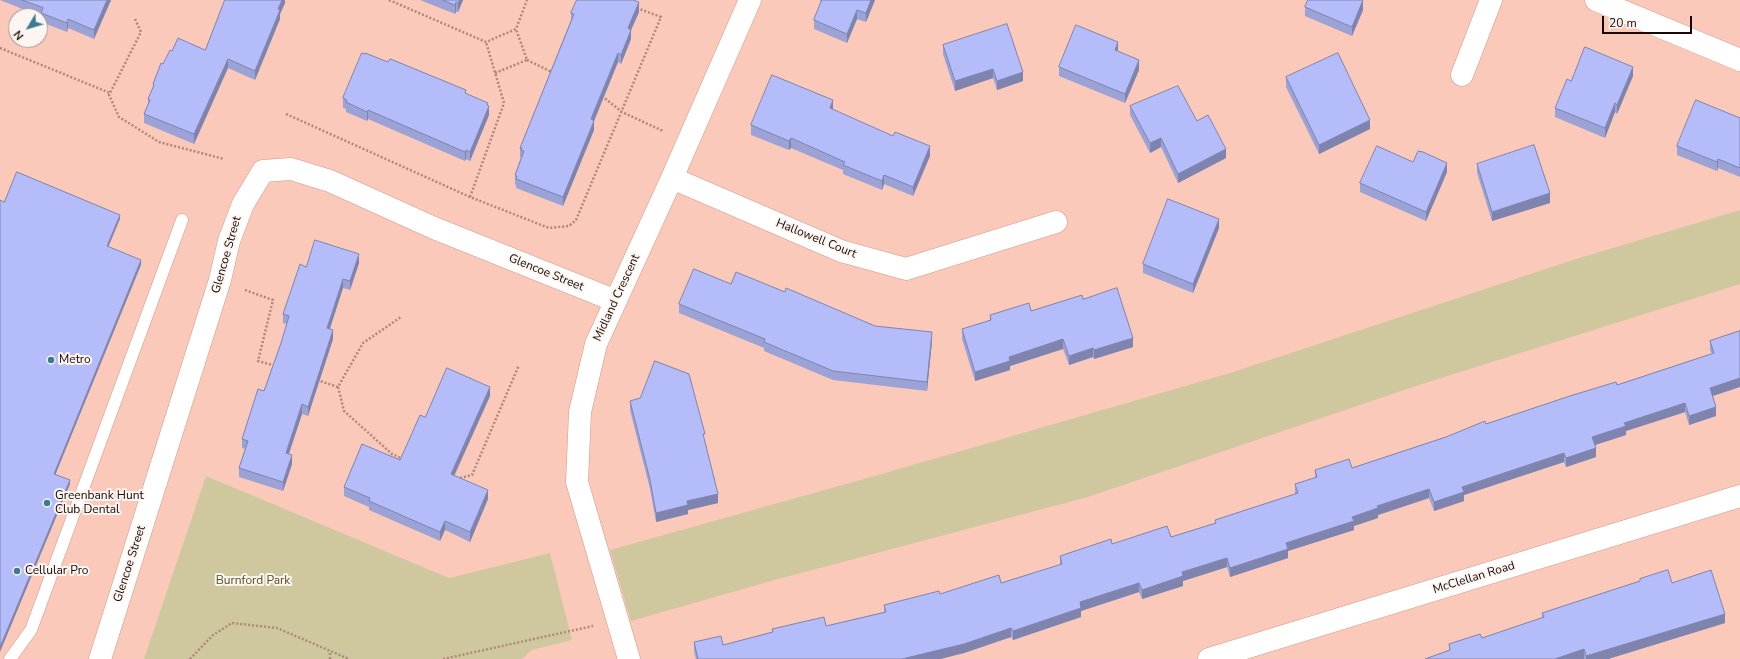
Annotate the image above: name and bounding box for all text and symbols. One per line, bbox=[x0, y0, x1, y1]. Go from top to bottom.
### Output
north arrow bbox=[8, 8, 48, 48]
scale bar bbox=[1604, 8, 1694, 34]
text: 20 m bbox=[1609, 15, 1637, 31]
text: N bbox=[10, 27, 27, 43]
street label: Glencoe Street bbox=[209, 215, 245, 295]
street label: Hallowell Court bbox=[774, 216, 858, 262]
street label: Glencoe Street bbox=[506, 251, 586, 295]
street label: Midland Crescent bbox=[591, 252, 643, 344]
place label: Metro bbox=[59, 353, 91, 367]
marker: Metro bbox=[46, 355, 56, 365]
place label: Greenbank Hunt Club Dental bbox=[55, 489, 144, 517]
marker: Greenbank Hunt Club Dental bbox=[42, 498, 52, 508]
street label: Glencoe Street bbox=[111, 524, 149, 604]
street label: McClellan Road bbox=[1431, 559, 1517, 597]
place label: Cellular Pro bbox=[25, 564, 89, 578]
marker: Cellular Pro bbox=[12, 566, 22, 576]
park label: Burnford Park bbox=[216, 574, 290, 588]

